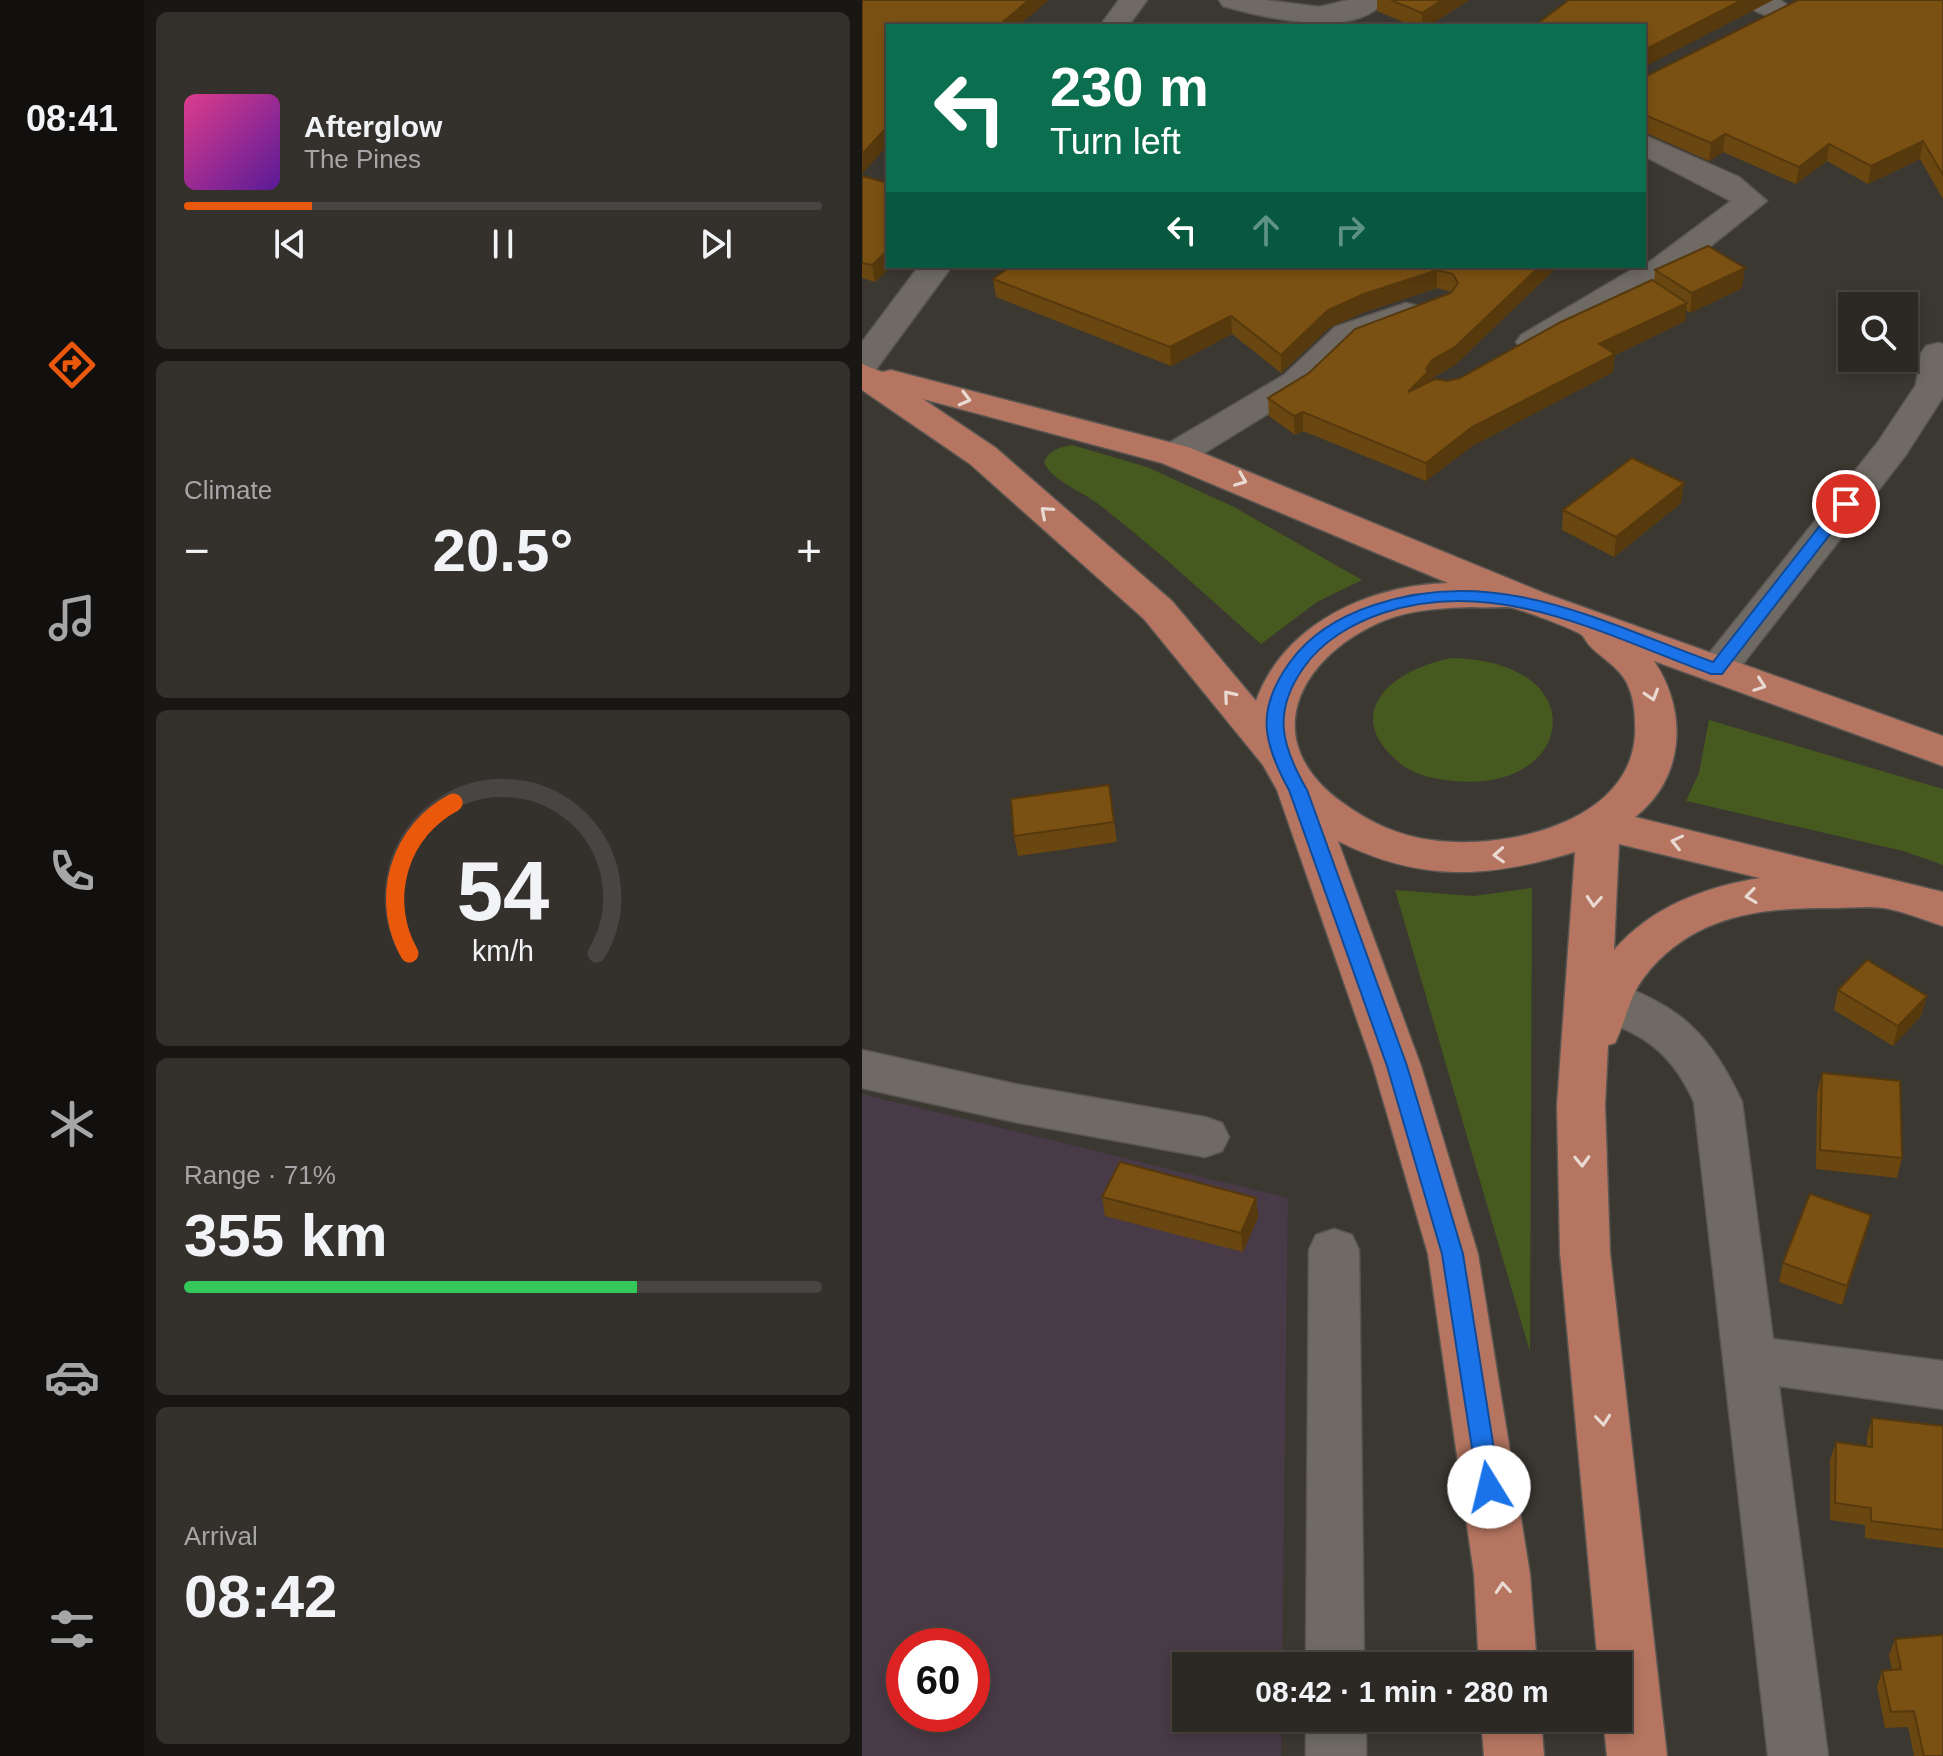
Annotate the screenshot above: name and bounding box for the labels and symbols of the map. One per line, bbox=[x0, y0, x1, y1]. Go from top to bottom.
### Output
one-way arrow bbox=[957, 390, 971, 407]
one-way arrow bbox=[1233, 470, 1247, 487]
pin bbox=[1812, 470, 1880, 538]
one-way arrow bbox=[1041, 507, 1056, 521]
one-way arrow bbox=[1752, 675, 1766, 692]
one-way arrow bbox=[1643, 688, 1659, 702]
one-way arrow bbox=[1224, 691, 1239, 705]
one-way arrow bbox=[1671, 835, 1685, 852]
one-way arrow bbox=[1492, 847, 1505, 864]
one-way arrow bbox=[1745, 887, 1758, 904]
one-way arrow bbox=[1586, 895, 1603, 908]
one-way arrow bbox=[1574, 1155, 1591, 1168]
one-way arrow bbox=[1594, 1414, 1611, 1427]
position arrow bbox=[1447, 1445, 1531, 1529]
one-way arrow bbox=[1495, 1581, 1512, 1594]
speed limit sign: 60 bbox=[886, 1628, 990, 1732]

